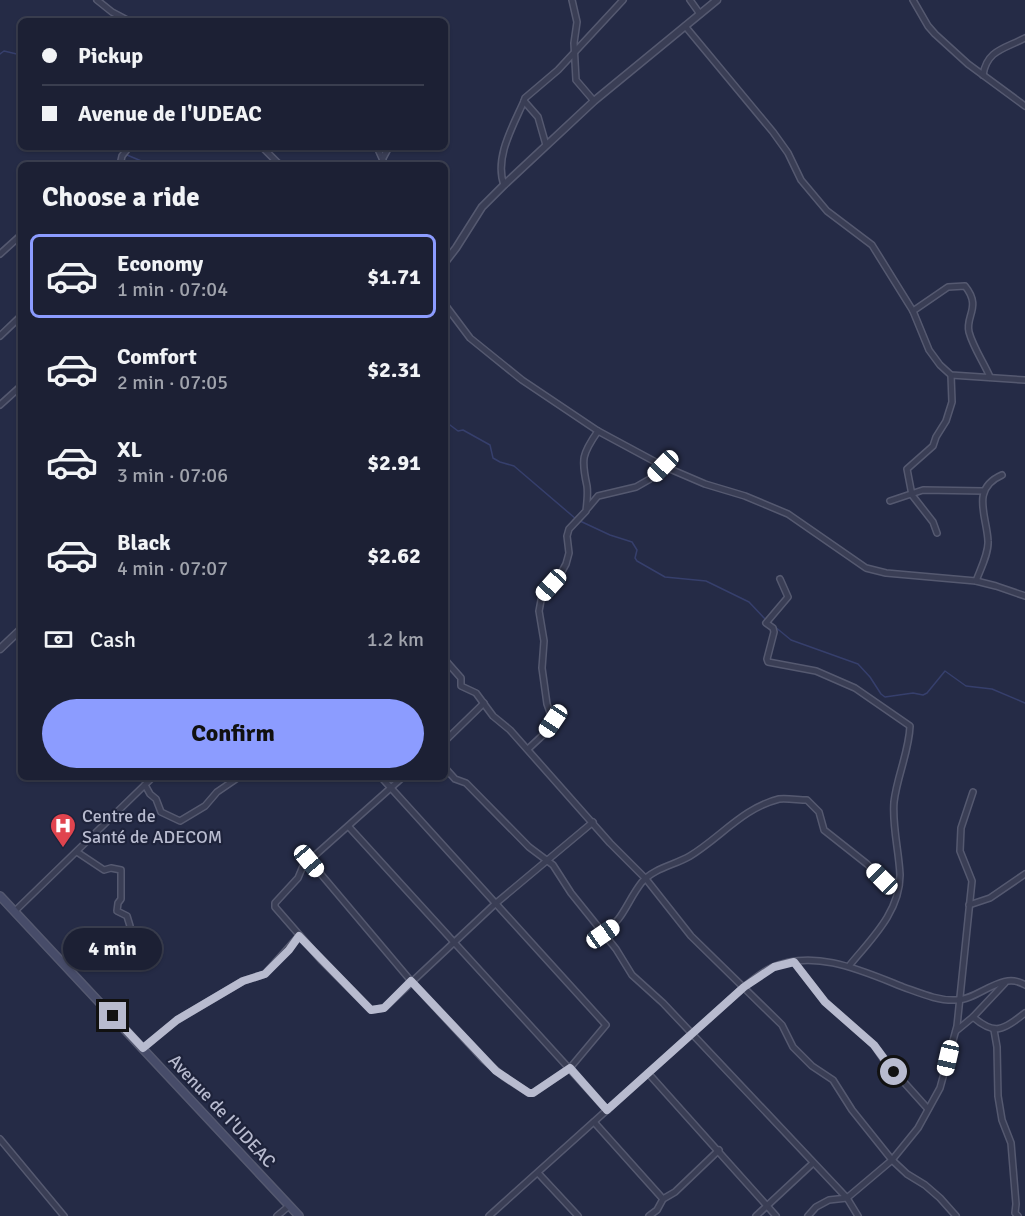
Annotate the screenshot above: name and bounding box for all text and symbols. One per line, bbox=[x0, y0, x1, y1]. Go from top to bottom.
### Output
text: Pickup bbox=[78, 42, 143, 69]
text: Avenue de I'UDEAC bbox=[78, 100, 262, 127]
text: Choose a ride bbox=[42, 181, 200, 214]
icon: car bbox=[45, 249, 99, 303]
text: Economy bbox=[117, 250, 203, 277]
text: $1.71 bbox=[367, 263, 421, 290]
text: 1 min · 07:04 bbox=[117, 277, 228, 302]
icon: car bbox=[45, 342, 99, 396]
text: Comfort bbox=[117, 343, 197, 370]
text: $2.31 bbox=[367, 356, 421, 383]
text: 2 min · 07:05 bbox=[117, 370, 228, 395]
icon: car bbox=[45, 435, 99, 489]
text: XL bbox=[117, 436, 142, 463]
car bbox=[644, 447, 682, 485]
text: $2.91 bbox=[367, 449, 421, 476]
text: 3 min · 07:06 bbox=[117, 463, 228, 488]
icon: car bbox=[45, 528, 99, 582]
text: Black bbox=[117, 529, 171, 556]
text: $2.62 bbox=[367, 542, 421, 569]
text: 4 min · 07:07 bbox=[117, 556, 228, 581]
car bbox=[532, 566, 570, 604]
icon: cash bbox=[42, 623, 75, 656]
text: Cash bbox=[90, 626, 136, 653]
text: 1.2 km bbox=[367, 627, 424, 652]
button: Confirm bbox=[42, 699, 424, 768]
car bbox=[535, 701, 571, 741]
place label: Centre de Santé de ADECOM bbox=[82, 805, 222, 848]
hospital icon: Centre de Santé de ADECOM bbox=[48, 811, 78, 849]
car bbox=[291, 841, 327, 881]
car bbox=[863, 860, 901, 898]
car bbox=[583, 916, 623, 952]
callout: 4 min bbox=[63, 929, 162, 971]
text: 4 min bbox=[88, 936, 137, 961]
route end bbox=[99, 1002, 126, 1029]
car bbox=[935, 1038, 961, 1078]
street label: Avenue de I'UDEAC bbox=[164, 1050, 280, 1172]
route start bbox=[880, 1058, 907, 1085]

